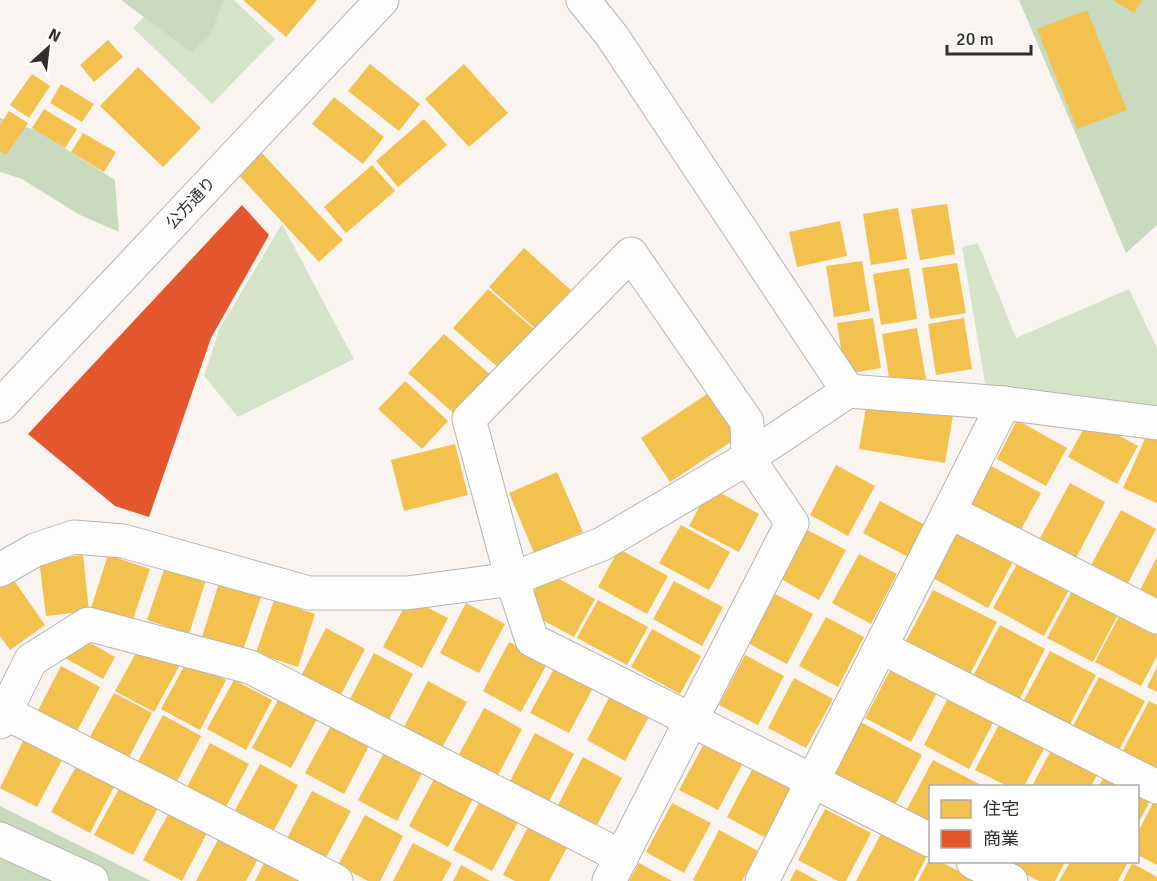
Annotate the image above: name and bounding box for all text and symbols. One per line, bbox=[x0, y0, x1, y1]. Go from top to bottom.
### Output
north arrow bbox=[18, 18, 78, 78]
scale bar bbox=[947, 18, 1031, 56]
text: N bbox=[45, 24, 64, 47]
text: 20 m bbox=[956, 28, 994, 50]
street label: 公方通り bbox=[162, 173, 220, 233]
legend bbox=[929, 785, 1139, 863]
text: 住宅 bbox=[983, 798, 1019, 820]
text: 商業 bbox=[983, 828, 1019, 850]

